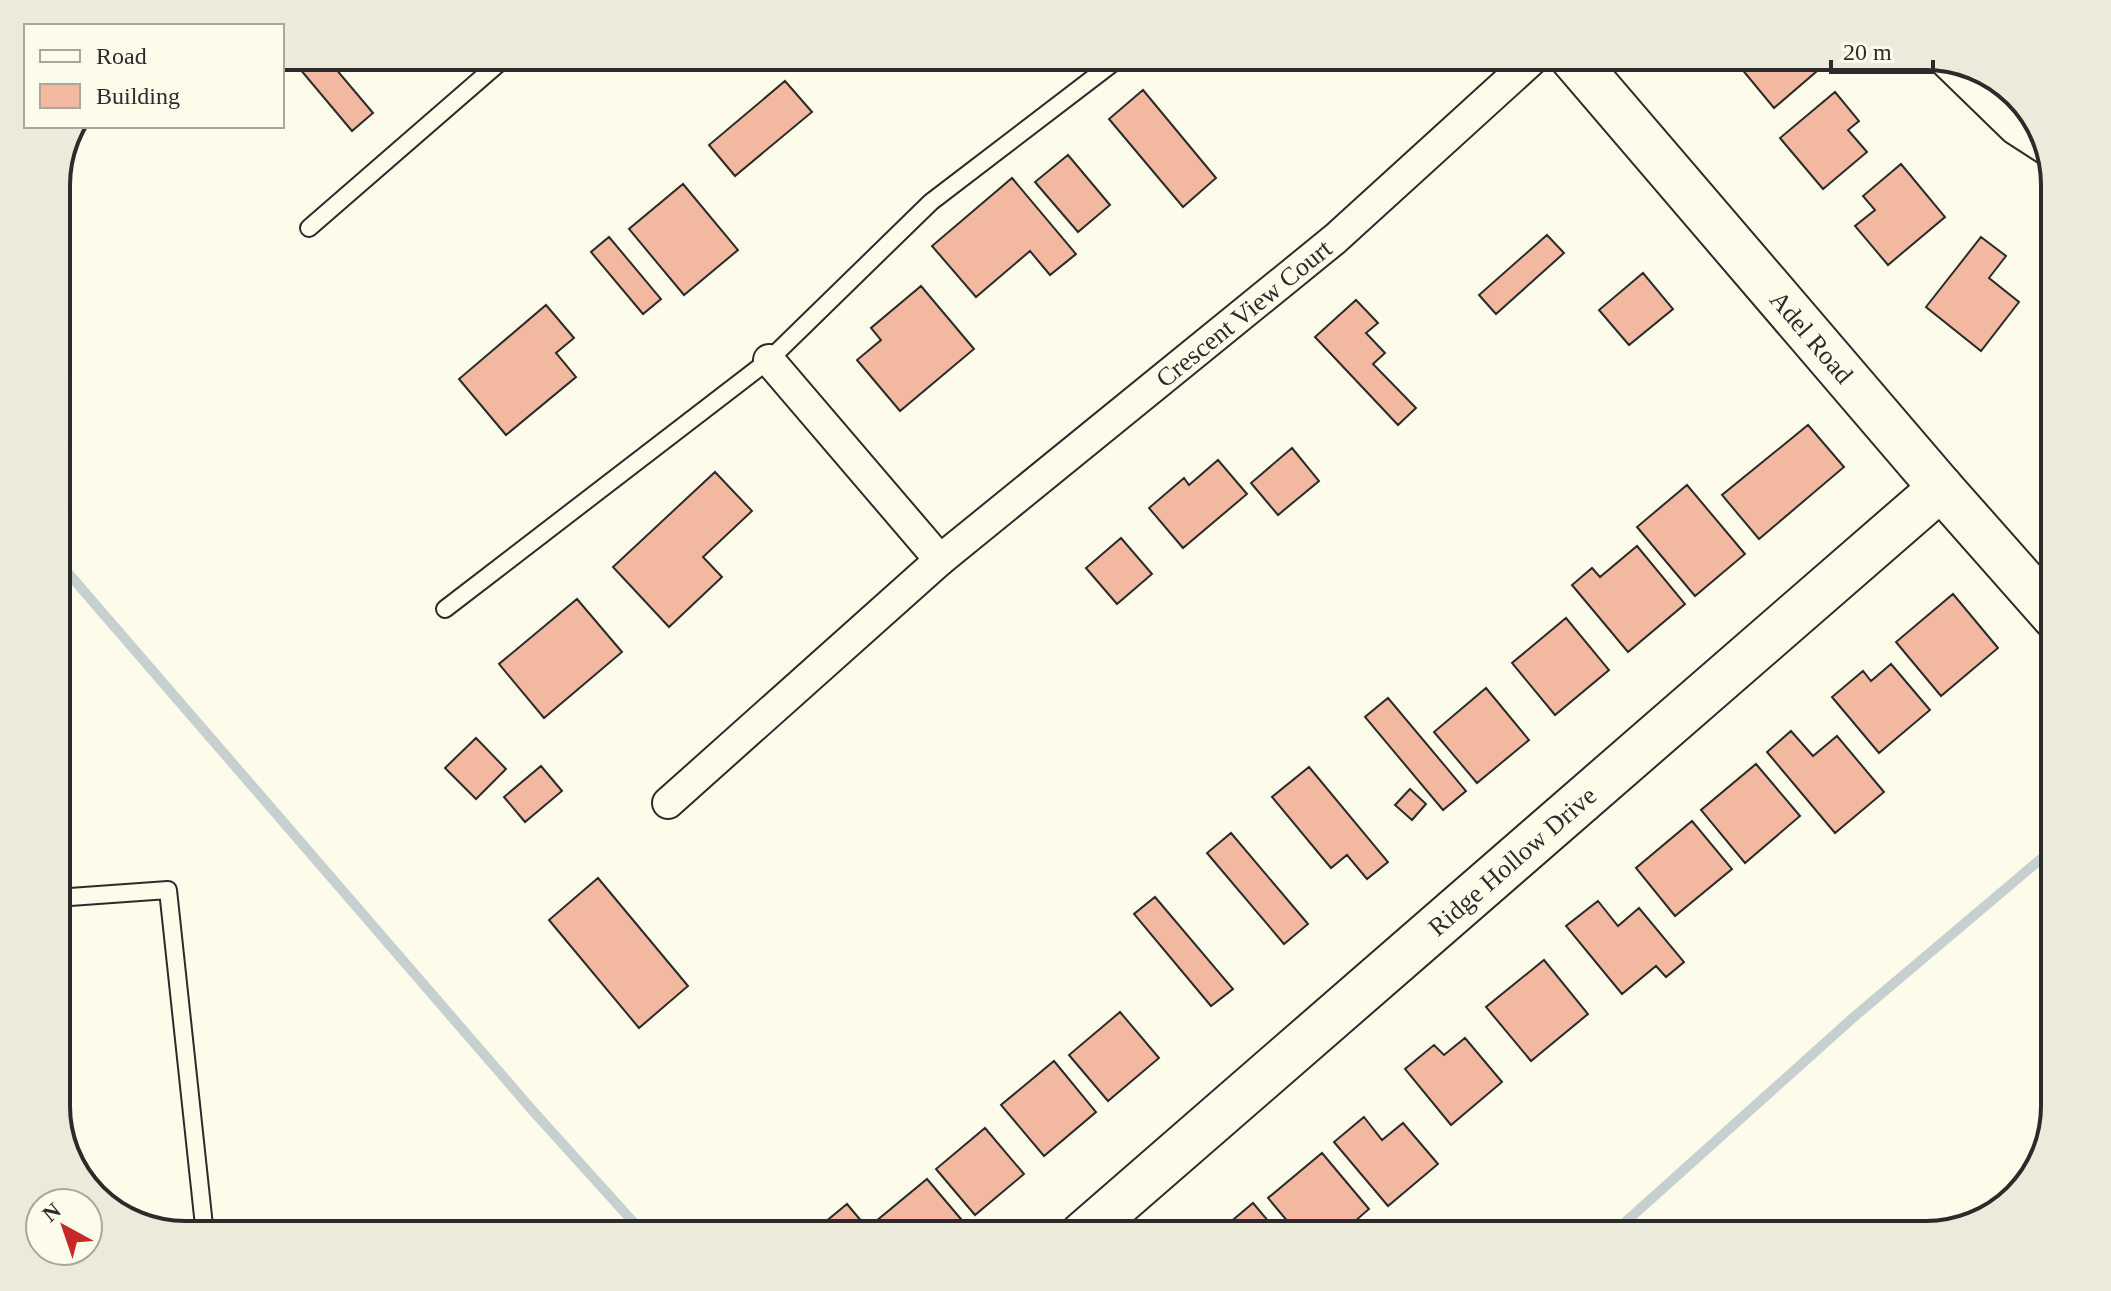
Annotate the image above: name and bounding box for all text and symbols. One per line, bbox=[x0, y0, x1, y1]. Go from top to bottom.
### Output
legend bbox=[24, 24, 284, 128]
scale bar bbox=[1831, 24, 1933, 74]
text: 20 m bbox=[1843, 39, 1892, 65]
text: Road bbox=[96, 43, 147, 69]
text: Building bbox=[96, 83, 180, 109]
street label: Crescent View Court bbox=[1150, 233, 1338, 393]
street label: Adel Road bbox=[1764, 285, 1859, 389]
street label: Ridge Hollow Drive bbox=[1423, 781, 1602, 942]
north arrow bbox=[24, 1187, 104, 1267]
text: N bbox=[37, 1197, 66, 1227]

